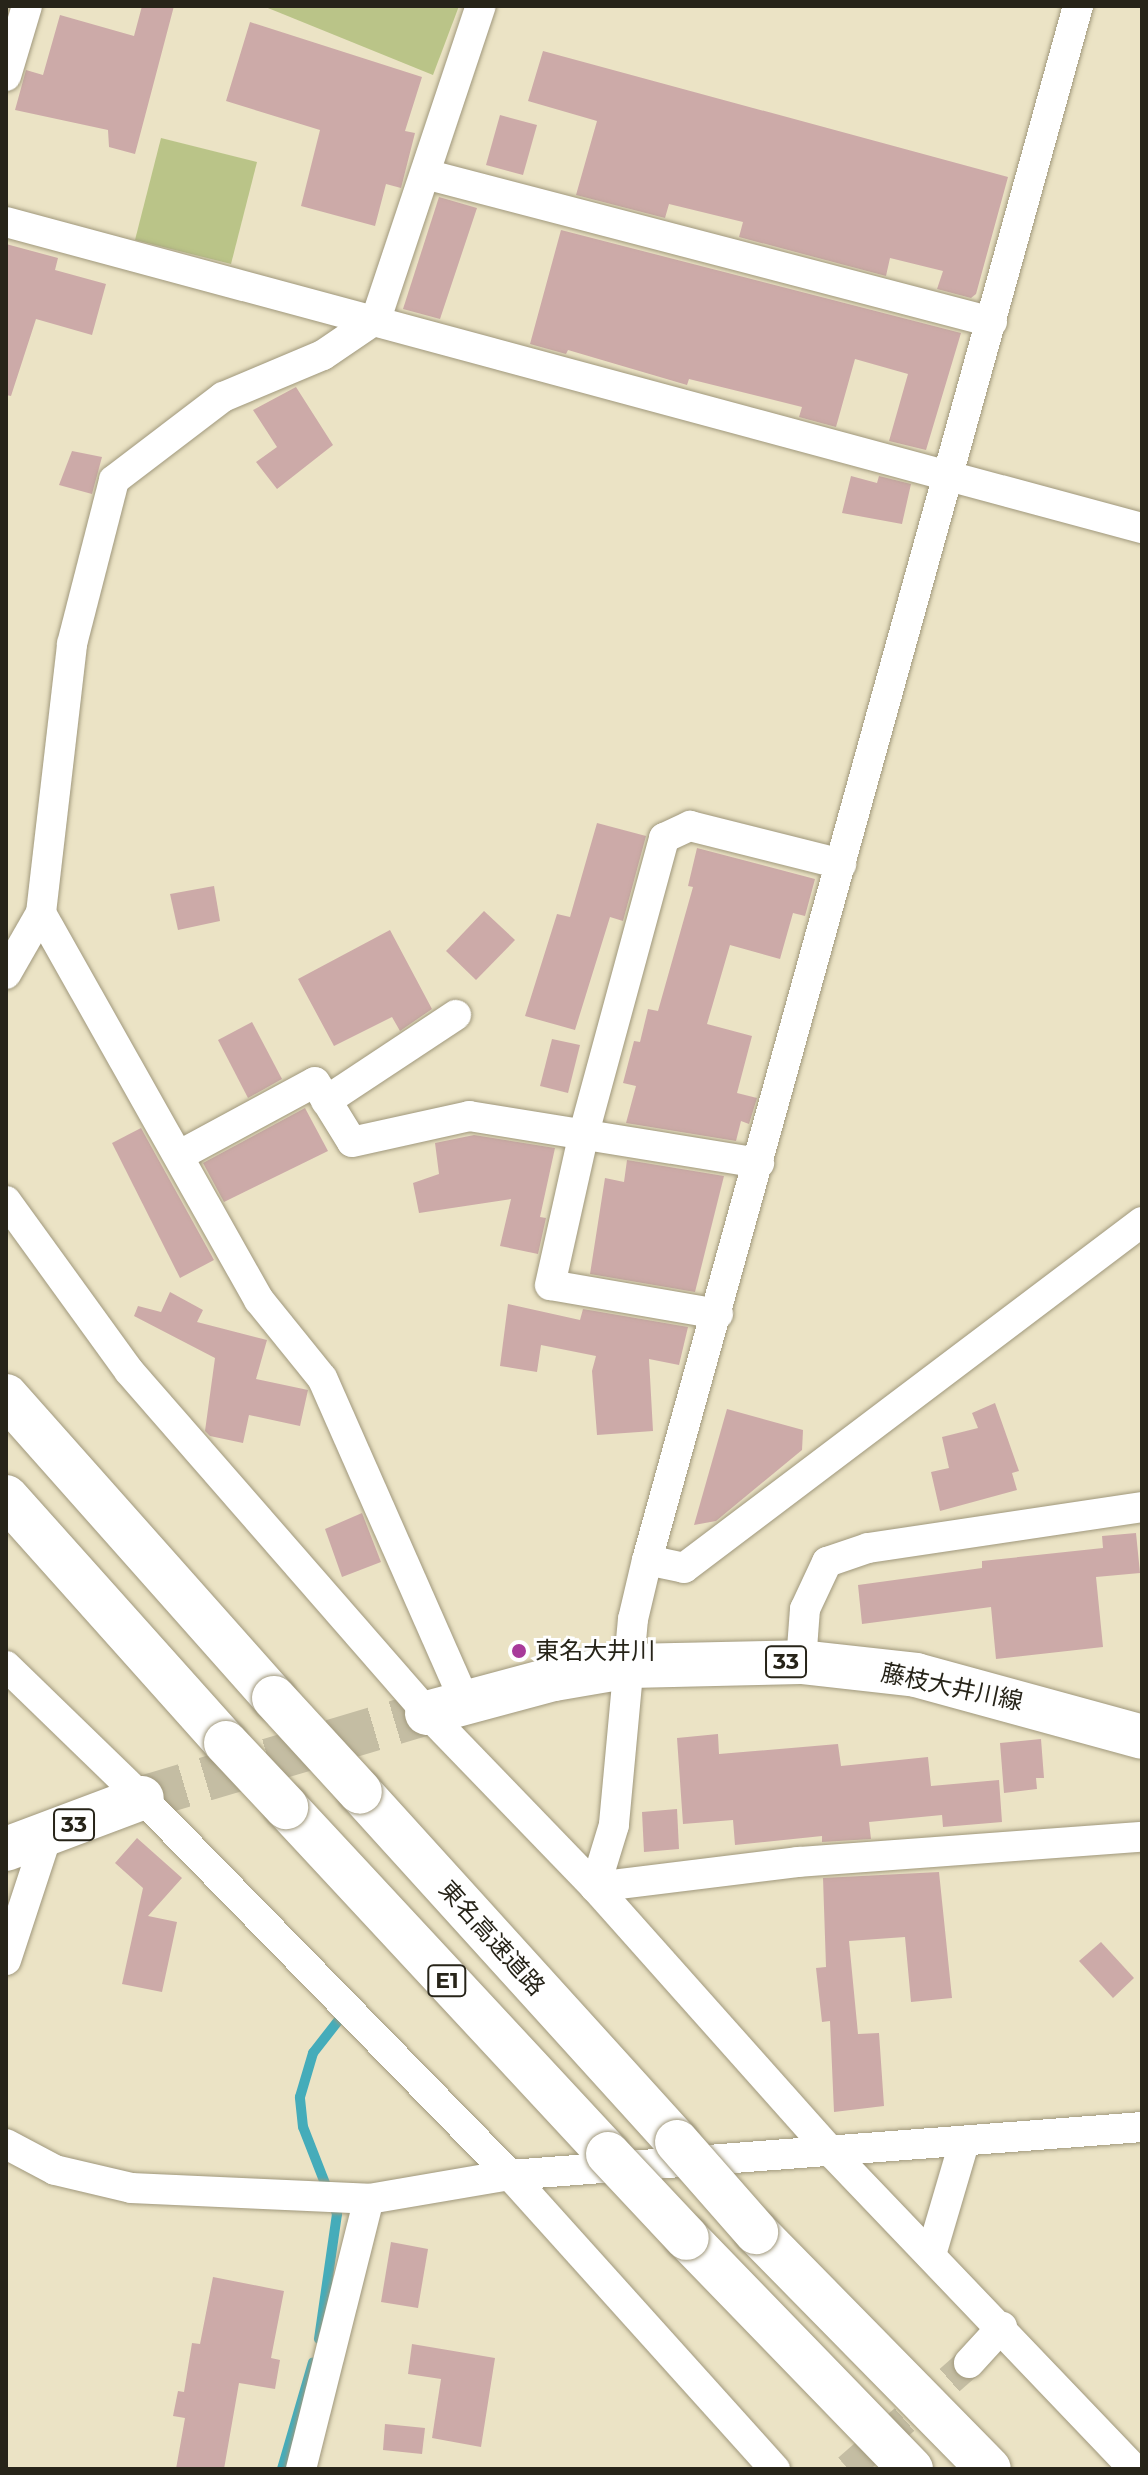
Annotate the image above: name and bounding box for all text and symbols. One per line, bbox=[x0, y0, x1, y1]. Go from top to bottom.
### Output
place label: 東名大井川 bbox=[535, 1637, 655, 1665]
marker: 東名大井川 bbox=[510, 1642, 528, 1660]
road number: 33 bbox=[764, 1644, 808, 1680]
street label: 藤枝大井川線 bbox=[879, 1658, 1025, 1716]
road number: 33 bbox=[52, 1807, 96, 1843]
street label: 東名高速道路 bbox=[433, 1875, 551, 2001]
road number: E1 bbox=[427, 1963, 467, 1999]

